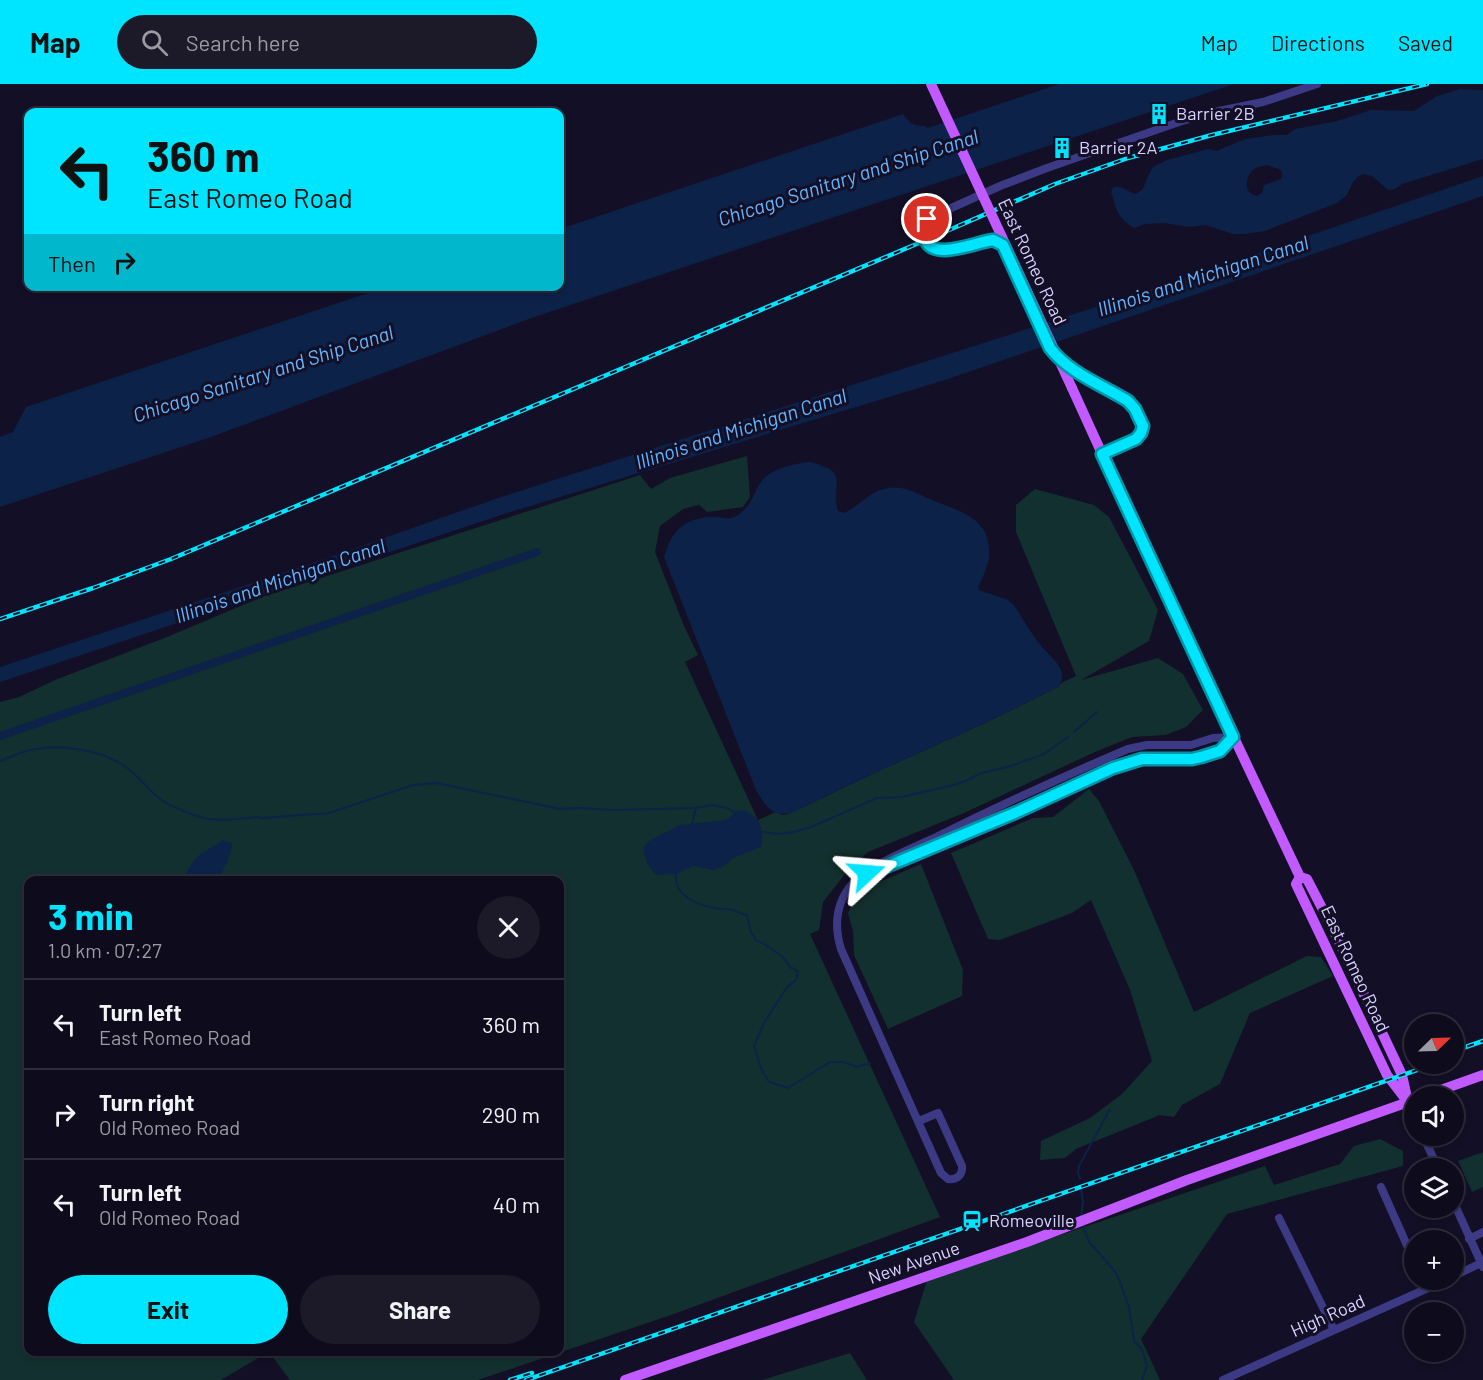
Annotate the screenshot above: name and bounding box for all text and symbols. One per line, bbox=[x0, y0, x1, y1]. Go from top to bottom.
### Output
search box bbox=[117, 15, 537, 69]
text: Map bbox=[30, 25, 81, 59]
icon: search bbox=[138, 26, 171, 59]
text: Search here bbox=[186, 29, 300, 55]
text: Map bbox=[1201, 30, 1238, 55]
text: Directions bbox=[1271, 30, 1365, 55]
text: Saved bbox=[1398, 30, 1453, 55]
building icon: Barrier 2B bbox=[1147, 102, 1171, 126]
place label: Barrier 2B bbox=[1176, 102, 1255, 124]
water label: Chicago Sanitary and Ship Canal bbox=[714, 123, 981, 231]
text: 360 m bbox=[147, 130, 260, 180]
icon: left bbox=[48, 132, 126, 210]
building icon: Barrier 2A bbox=[1050, 136, 1074, 160]
place label: Barrier 2A bbox=[1079, 136, 1157, 158]
text: East Romeo Road bbox=[147, 181, 353, 213]
pin bbox=[901, 193, 952, 244]
street label: East Romeo Road bbox=[994, 195, 1072, 328]
icon: arrive bbox=[910, 202, 943, 235]
water label: Illinois and Michigan Canal bbox=[1094, 229, 1312, 321]
icon: right bbox=[108, 246, 141, 279]
text: Then bbox=[48, 250, 96, 276]
water label: Chicago Sanitary and Ship Canal bbox=[129, 319, 396, 427]
water label: Illinois and Michigan Canal bbox=[632, 382, 850, 474]
water label: Illinois and Michigan Canal bbox=[171, 533, 388, 627]
position arrow bbox=[835, 841, 899, 905]
text: 3 min bbox=[48, 894, 134, 937]
button: close bbox=[477, 896, 540, 959]
street label: East Romeo Road bbox=[1317, 902, 1395, 1035]
text: 1.0 km · 07:27 bbox=[48, 938, 162, 962]
text: Turn left bbox=[99, 999, 182, 1025]
icon: left bbox=[48, 1008, 81, 1041]
text: 360 m bbox=[482, 1011, 540, 1037]
north arrow bbox=[1404, 1014, 1464, 1074]
map controls bbox=[1404, 1014, 1464, 1362]
text: East Romeo Road bbox=[99, 1025, 251, 1049]
button: sound bbox=[1404, 1086, 1464, 1146]
text: Turn right bbox=[99, 1089, 194, 1115]
icon: right bbox=[48, 1098, 81, 1131]
text: 290 m bbox=[482, 1101, 540, 1127]
text: Old Romeo Road bbox=[99, 1115, 240, 1139]
button: layers bbox=[1404, 1158, 1464, 1218]
text: Turn left bbox=[99, 1179, 182, 1205]
icon: left bbox=[48, 1188, 81, 1221]
text: 40 m bbox=[493, 1191, 540, 1217]
text: Old Romeo Road bbox=[99, 1205, 240, 1229]
station icon: Romeoville bbox=[960, 1209, 984, 1233]
place label: Romeoville bbox=[989, 1209, 1075, 1231]
button: + bbox=[1404, 1230, 1464, 1290]
street label: New Avenue bbox=[865, 1236, 962, 1288]
button: Exit bbox=[48, 1275, 288, 1344]
button: Share bbox=[300, 1275, 540, 1344]
street label: High Road bbox=[1287, 1289, 1368, 1341]
button: − bbox=[1404, 1302, 1464, 1362]

